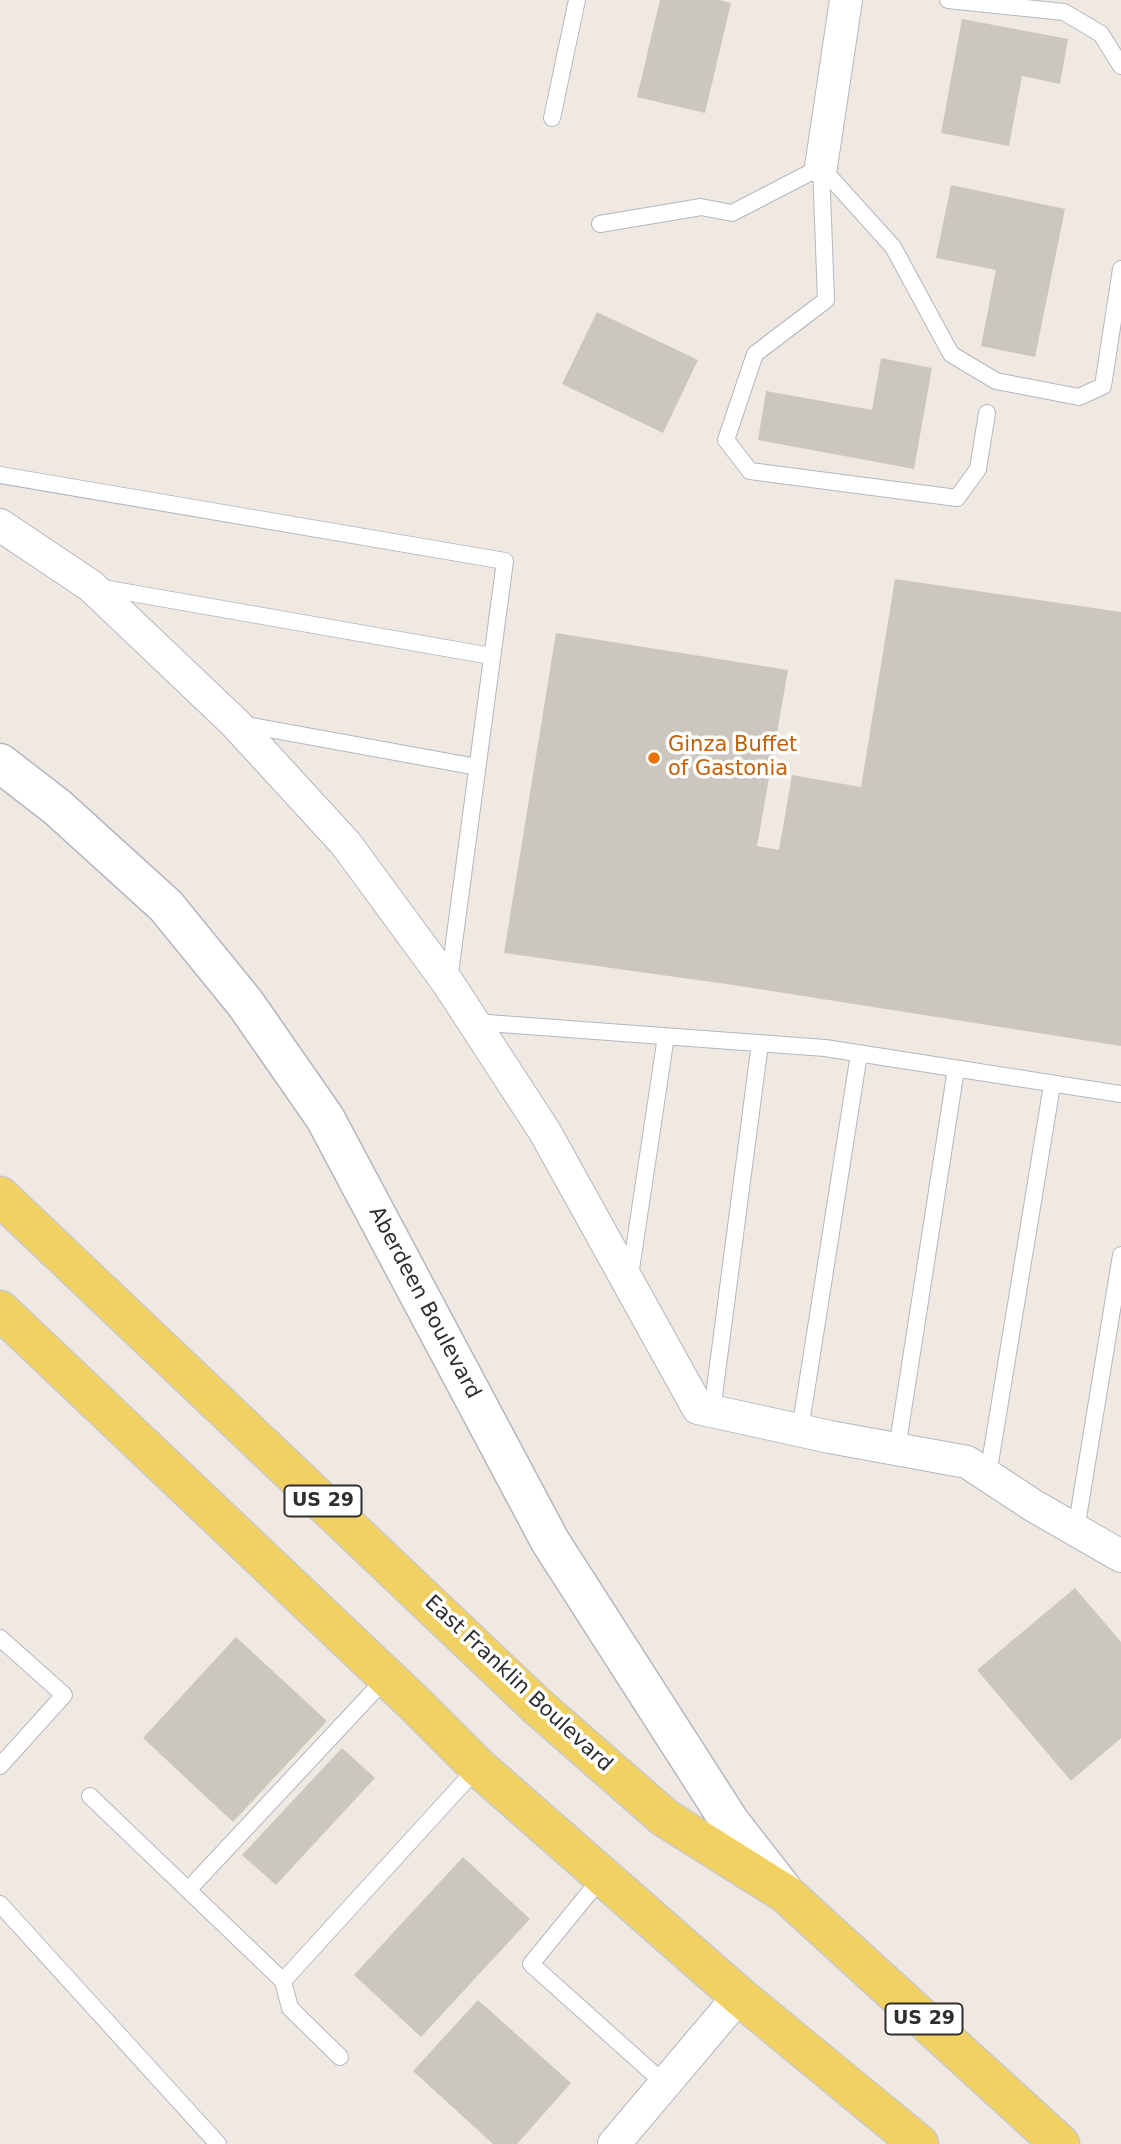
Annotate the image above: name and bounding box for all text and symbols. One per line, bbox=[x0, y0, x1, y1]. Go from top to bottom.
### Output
place label: Ginza Buffet of Gastonia bbox=[668, 733, 797, 783]
marker: Ginza Buffet of Gastonia bbox=[646, 750, 662, 766]
street label: Aberdeen Boulevard bbox=[363, 1203, 485, 1403]
road number: US 29 bbox=[284, 1485, 362, 1516]
street label: East Franklin Boulevard bbox=[419, 1590, 617, 1778]
road number: US 29 bbox=[886, 2004, 962, 2035]

